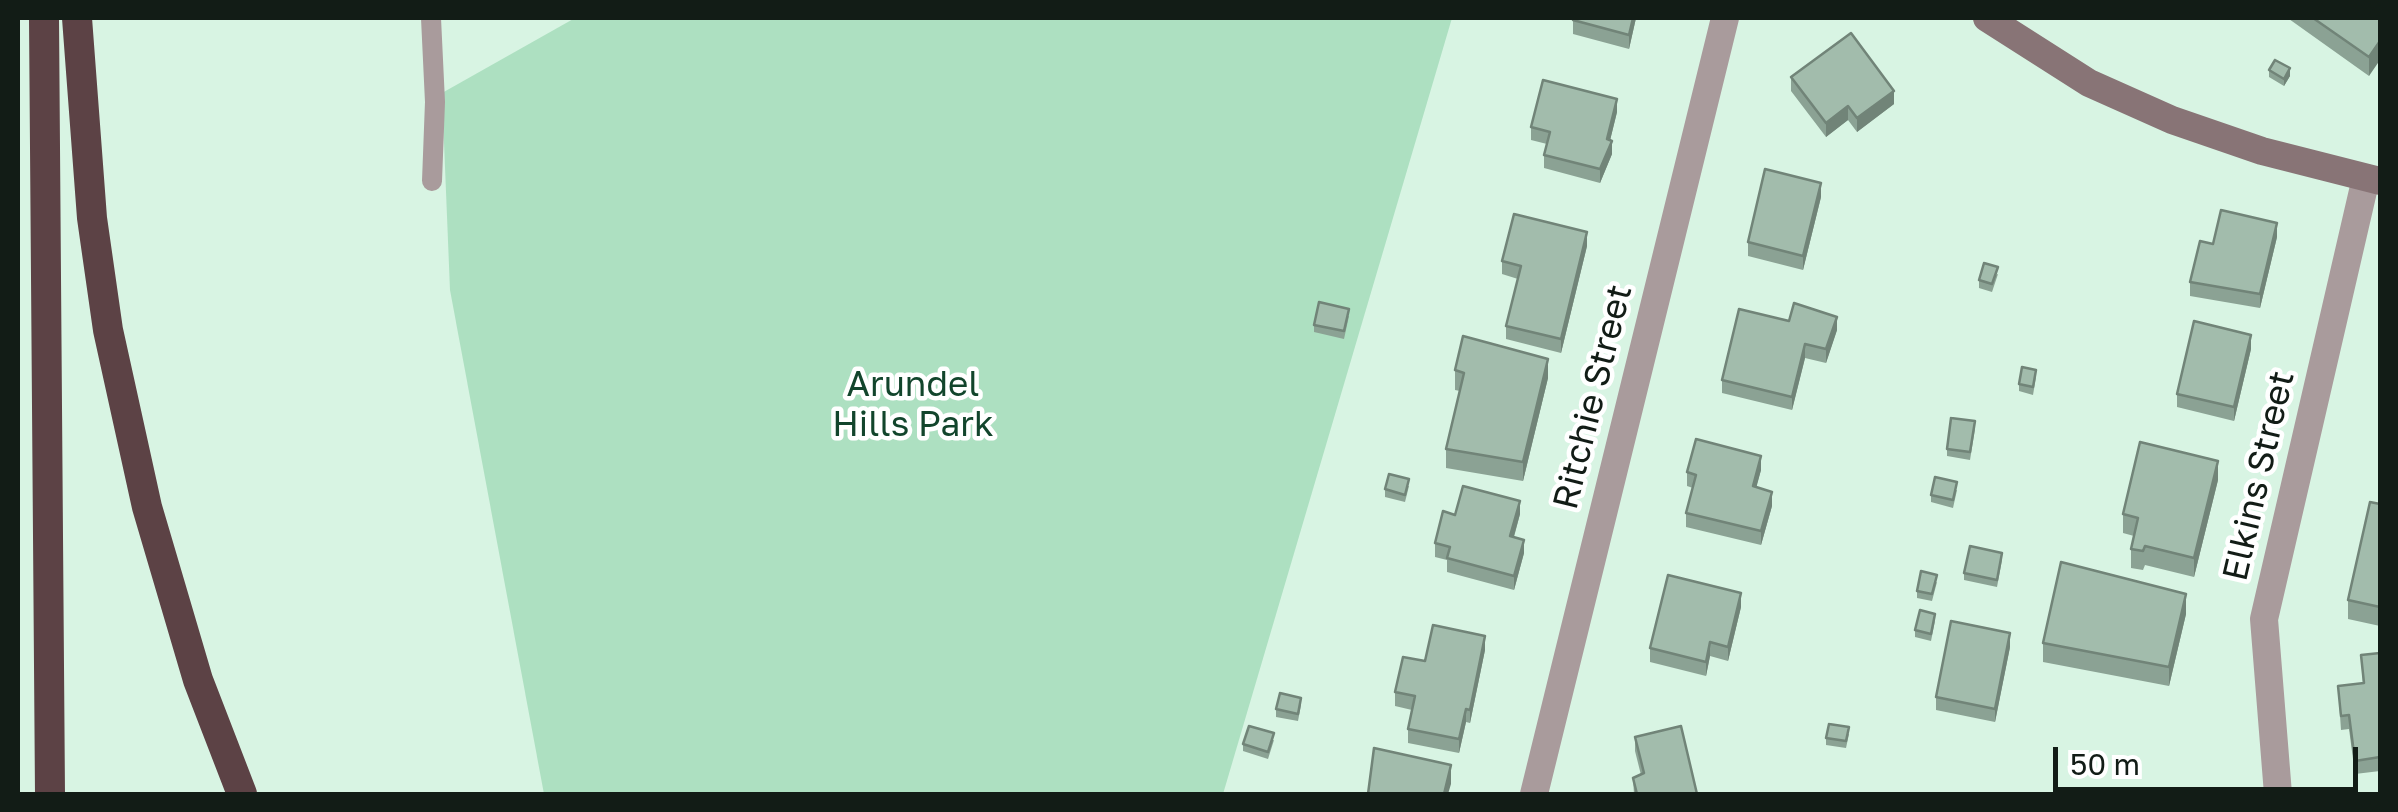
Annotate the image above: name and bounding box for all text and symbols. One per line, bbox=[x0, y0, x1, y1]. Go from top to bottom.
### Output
street label: Ritchie Street bbox=[1545, 280, 1641, 514]
park label: Arundel Hills Park bbox=[832, 364, 994, 446]
street label: Elkins Street bbox=[2214, 367, 2304, 585]
scale bar bbox=[2058, 727, 2363, 789]
text: 50 m bbox=[2070, 746, 2140, 782]

